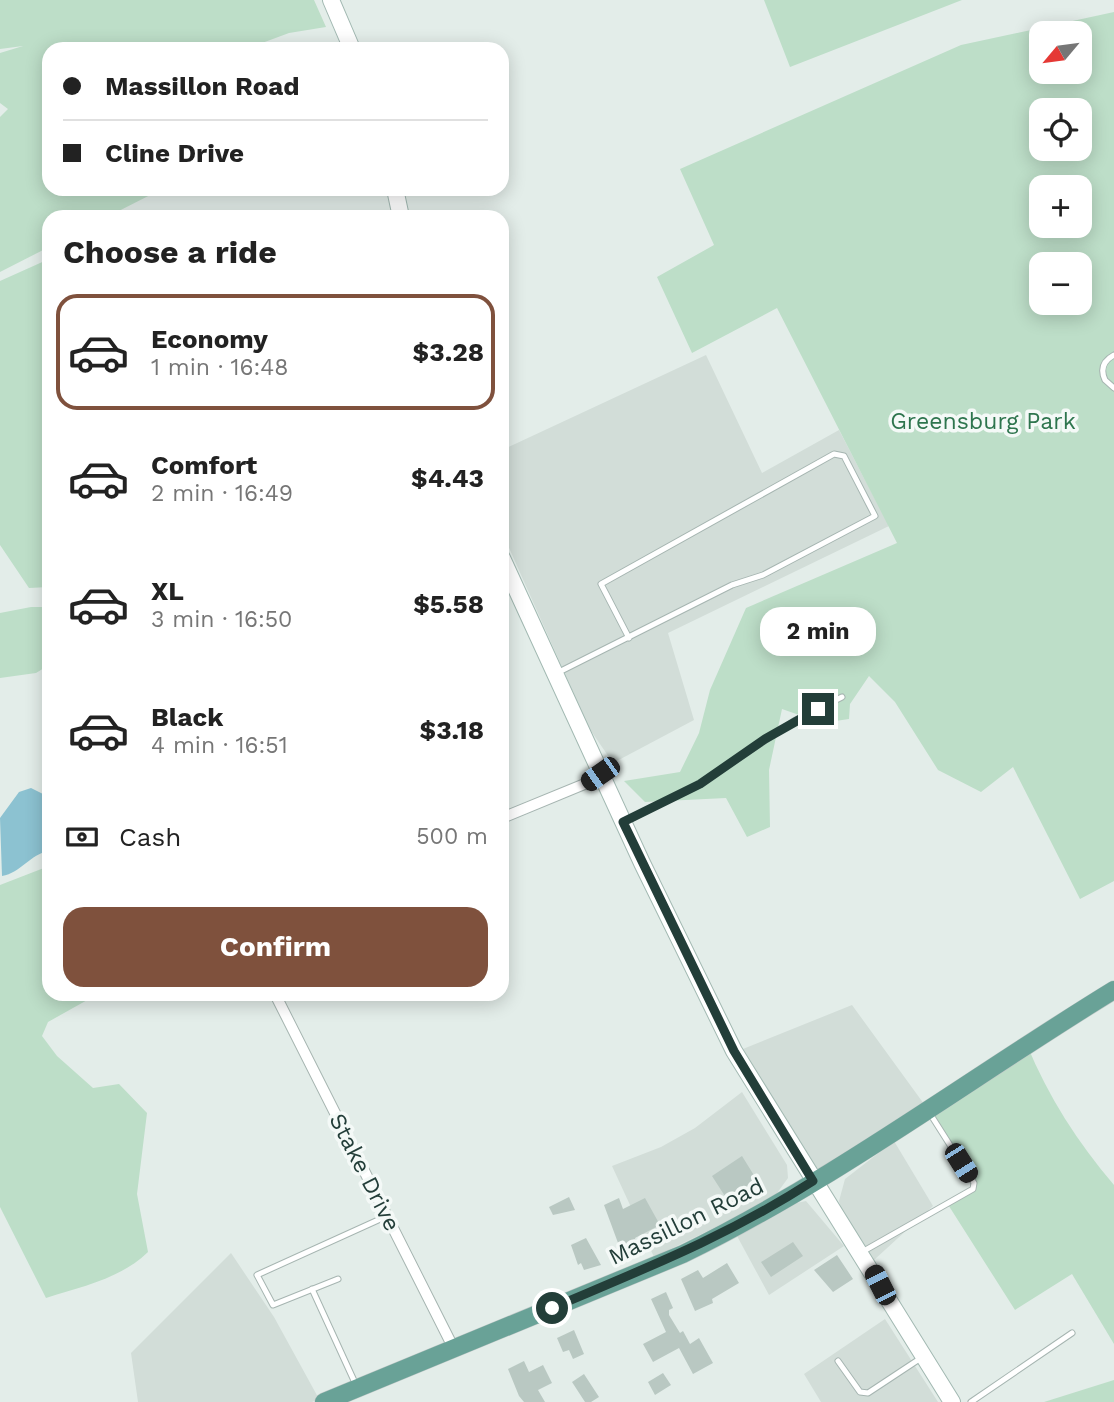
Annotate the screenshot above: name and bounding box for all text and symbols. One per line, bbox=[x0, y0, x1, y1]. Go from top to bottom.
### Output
north arrow bbox=[1029, 21, 1092, 84]
map controls bbox=[1029, 21, 1092, 315]
text: Massillon Road bbox=[105, 71, 300, 101]
button: locate bbox=[1029, 98, 1092, 161]
text: Cline Drive bbox=[105, 138, 244, 168]
button: + bbox=[1029, 175, 1092, 238]
text: Choose a ride bbox=[63, 233, 277, 271]
button: − bbox=[1029, 252, 1092, 315]
icon: car bbox=[67, 321, 130, 384]
text: Economy bbox=[151, 324, 268, 354]
text: $3.28 bbox=[413, 337, 484, 367]
text: 1 min · 16:48 bbox=[151, 354, 289, 381]
park label: Greensburg Park bbox=[890, 408, 1076, 435]
icon: car bbox=[67, 447, 130, 510]
text: Comfort bbox=[151, 450, 257, 480]
text: $4.43 bbox=[411, 463, 484, 493]
text: 2 min · 16:49 bbox=[151, 480, 293, 507]
icon: car bbox=[67, 573, 130, 636]
text: XL bbox=[151, 576, 184, 606]
text: $5.58 bbox=[413, 589, 484, 619]
text: 3 min · 16:50 bbox=[151, 606, 292, 633]
callout: 2 min bbox=[760, 608, 876, 656]
text: 2 min bbox=[787, 618, 849, 645]
route end bbox=[802, 693, 834, 725]
icon: car bbox=[67, 699, 130, 762]
text: Black bbox=[151, 702, 223, 732]
text: $3.18 bbox=[419, 715, 484, 745]
text: 4 min · 16:51 bbox=[151, 732, 288, 759]
car bbox=[577, 753, 624, 795]
icon: cash bbox=[63, 818, 101, 856]
text: Cash bbox=[119, 822, 181, 852]
text: 500 m bbox=[416, 823, 488, 850]
button: Confirm bbox=[63, 907, 488, 987]
street label: Stake Drive bbox=[323, 1109, 406, 1236]
car bbox=[941, 1140, 982, 1186]
street label: Massillon Road bbox=[604, 1172, 768, 1271]
car bbox=[862, 1262, 899, 1308]
route start bbox=[536, 1292, 568, 1324]

